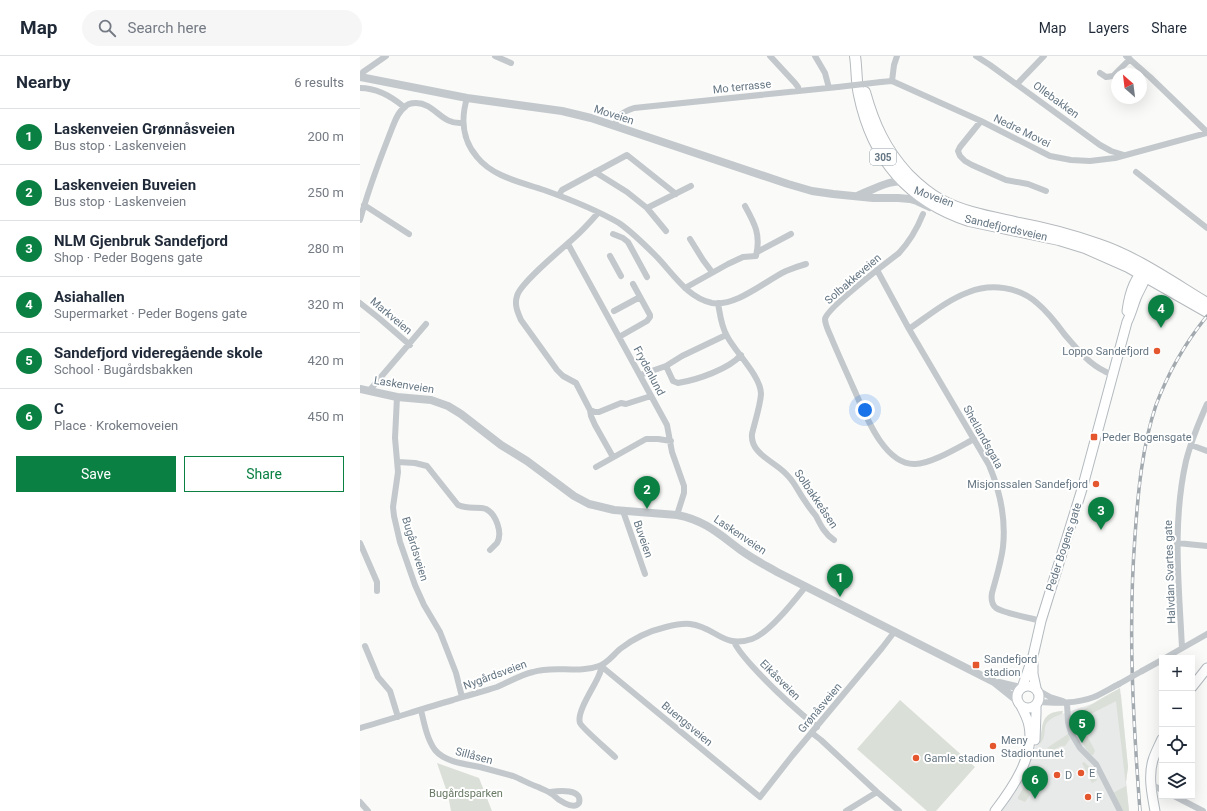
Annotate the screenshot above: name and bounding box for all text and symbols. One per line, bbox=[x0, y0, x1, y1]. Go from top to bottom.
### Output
search box bbox=[82, 10, 362, 46]
text: Map bbox=[20, 16, 58, 39]
icon: search bbox=[96, 17, 118, 39]
text: Search here bbox=[128, 19, 206, 37]
text: Map bbox=[1039, 20, 1066, 36]
text: Layers bbox=[1088, 20, 1129, 36]
text: Share bbox=[1151, 20, 1187, 36]
north arrow bbox=[1111, 68, 1147, 104]
text: Nearby bbox=[16, 72, 71, 92]
text: 6 results bbox=[294, 75, 344, 90]
street label: Mo terrasse bbox=[712, 77, 772, 97]
street label: Ollebakken bbox=[1030, 79, 1082, 121]
street label: Moveien bbox=[592, 102, 636, 128]
street label: Nedre Movei bbox=[991, 112, 1053, 150]
text: Laskenveien Grønnåsveien bbox=[54, 120, 235, 138]
text: 1 bbox=[25, 129, 33, 144]
text: 200 m bbox=[307, 129, 344, 144]
text: Bus stop · Laskenveien bbox=[54, 138, 186, 153]
road number: 305 bbox=[870, 149, 896, 165]
text: Laskenveien Buveien bbox=[54, 176, 196, 194]
street label: Moveien bbox=[912, 184, 956, 210]
text: 2 bbox=[25, 185, 33, 200]
text: 250 m bbox=[307, 185, 344, 200]
text: Bus stop · Laskenveien bbox=[54, 194, 186, 209]
street label: Sandefjordsveien bbox=[963, 212, 1049, 244]
text: NLM Gjenbruk Sandefjord bbox=[54, 232, 228, 250]
text: 3 bbox=[25, 241, 33, 256]
text: 280 m bbox=[307, 241, 344, 256]
text: Shop · Peder Bogens gate bbox=[54, 250, 203, 265]
street label: Solbakkeveien bbox=[822, 251, 884, 307]
text: Asiahallen bbox=[54, 288, 125, 306]
street label: Markveien bbox=[367, 295, 415, 337]
pin: 4 bbox=[1148, 295, 1174, 328]
text: 4 bbox=[25, 297, 33, 312]
text: 320 m bbox=[307, 297, 344, 312]
text: Supermarket · Peder Bogens gate bbox=[54, 306, 247, 321]
text: Sandefjord videregående skole bbox=[54, 344, 263, 362]
street label: Frydenlund bbox=[631, 344, 667, 398]
place label: Loppo Sandefjord bbox=[1062, 345, 1149, 358]
marker: Loppo Sandefjord bbox=[1152, 346, 1162, 356]
text: 5 bbox=[25, 353, 33, 368]
text: 420 m bbox=[307, 353, 344, 368]
text: School · Bugårdsbakken bbox=[54, 362, 193, 377]
street label: Laskenveien bbox=[373, 374, 435, 396]
text: C bbox=[54, 400, 64, 418]
your location bbox=[855, 400, 875, 420]
street label: Shetlandsgata bbox=[960, 403, 1006, 471]
text: 6 bbox=[25, 409, 33, 424]
text: 450 m bbox=[307, 409, 344, 424]
text: Place · Krokemoveien bbox=[54, 418, 178, 433]
place label: Peder Bogensgate bbox=[1102, 431, 1192, 444]
marker: Peder Bogensgate bbox=[1089, 432, 1099, 442]
button: Save bbox=[16, 456, 176, 492]
button: Share bbox=[184, 456, 344, 492]
street label: Solbakkeåsen bbox=[792, 467, 840, 531]
pin: 2 bbox=[634, 476, 660, 509]
place label: Misjonssalen Sandefjord bbox=[967, 478, 1088, 491]
marker: Misjonssalen Sandefjord bbox=[1091, 479, 1101, 489]
pin: 3 bbox=[1088, 497, 1114, 530]
street label: Peder Bogens gate bbox=[1044, 501, 1085, 593]
street label: Laskenveien bbox=[711, 513, 769, 557]
street label: Bugårdsveien bbox=[399, 515, 431, 583]
street label: Buveien bbox=[631, 519, 655, 559]
street label: Halvdan Svartes gate bbox=[1162, 520, 1178, 624]
pin: 1 bbox=[827, 564, 853, 597]
place label: Sandefjord stadion bbox=[984, 653, 1037, 679]
map controls bbox=[1159, 655, 1195, 799]
button: + bbox=[1159, 655, 1195, 691]
street label: Eikåsveien bbox=[757, 657, 803, 703]
street label: Nygårdsveien bbox=[462, 658, 528, 692]
marker: Sandefjord stadion bbox=[971, 660, 981, 670]
street label: Grønåsveien bbox=[795, 681, 845, 735]
button: − bbox=[1159, 691, 1195, 727]
street label: Buengsveien bbox=[659, 699, 715, 749]
pin: 5 bbox=[1069, 710, 1095, 743]
button: locate bbox=[1159, 727, 1195, 763]
place label: Meny Stadiontunet bbox=[1001, 734, 1064, 760]
marker: Meny Stadiontunet bbox=[988, 741, 998, 751]
street label: Sillåsen bbox=[454, 745, 494, 767]
place label: Gamle stadion bbox=[924, 752, 995, 765]
marker: Gamle stadion bbox=[911, 753, 921, 763]
button: layers bbox=[1159, 763, 1195, 799]
pin: 6 bbox=[1022, 766, 1048, 799]
place label: E bbox=[1089, 767, 1095, 780]
marker: E bbox=[1076, 768, 1086, 778]
place label: D bbox=[1065, 769, 1072, 782]
marker: D bbox=[1052, 770, 1062, 780]
park label: Bugårdsparken bbox=[429, 787, 503, 800]
place label: F bbox=[1096, 791, 1102, 804]
marker: F bbox=[1083, 792, 1093, 802]

